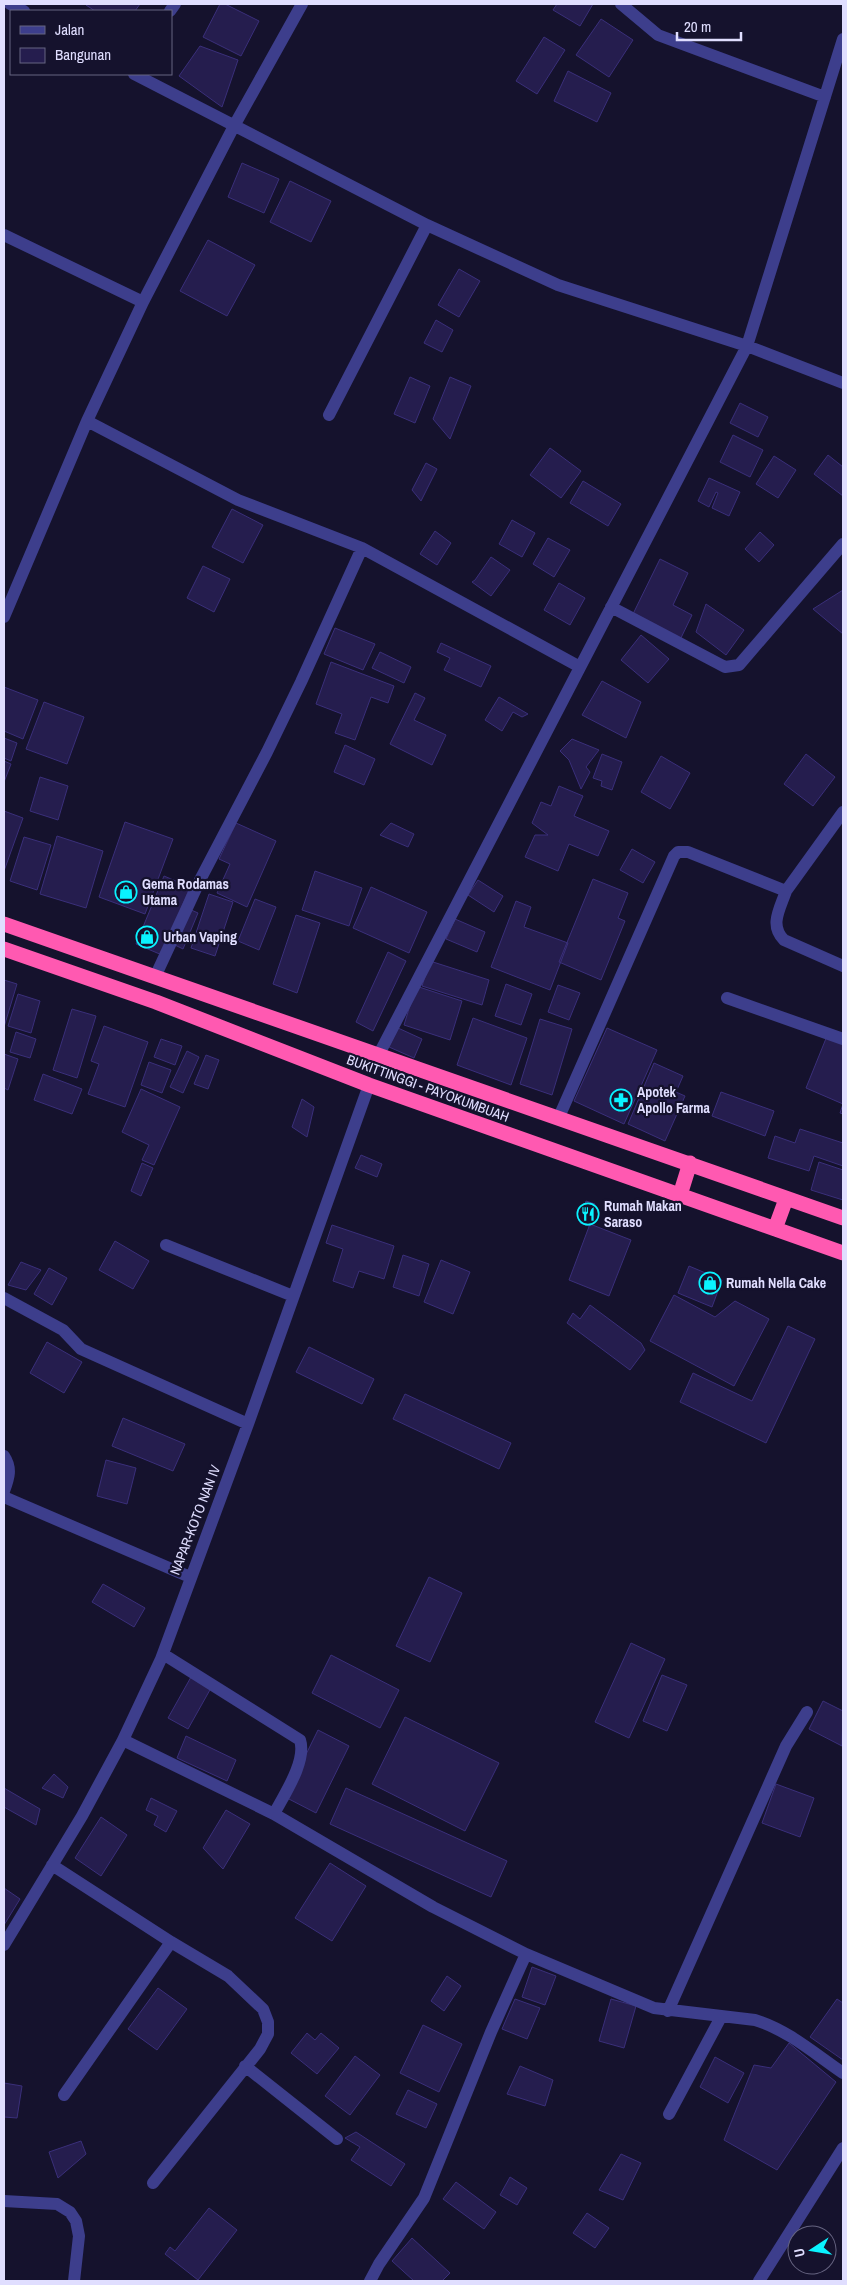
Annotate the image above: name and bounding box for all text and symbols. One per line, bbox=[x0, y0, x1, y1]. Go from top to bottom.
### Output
legend bbox=[10, 10, 172, 75]
scale bar bbox=[677, 10, 741, 42]
text: 20 m bbox=[684, 16, 711, 37]
text: Jalan bbox=[55, 19, 84, 40]
text: Bangunan bbox=[55, 44, 111, 65]
place label: Gema Rodamas Utama bbox=[142, 875, 229, 909]
shop icon: Gema Rodamas Utama bbox=[114, 880, 138, 904]
shop icon: Urban Vaping bbox=[135, 925, 159, 949]
place label: Urban Vaping bbox=[163, 928, 237, 946]
street label: BUKITTINGGI - PAYOKUMBUAH bbox=[344, 1050, 512, 1126]
place label: Apotek Apollo Farma bbox=[637, 1083, 710, 1117]
pharmacy icon: Apotek Apollo Farma bbox=[609, 1088, 633, 1112]
place label: Rumah Makan Saraso bbox=[604, 1197, 682, 1231]
restaurant icon: Rumah Makan Saraso bbox=[576, 1202, 600, 1226]
shop icon: Rumah Nella Cake bbox=[698, 1271, 722, 1295]
place label: Rumah Nella Cake bbox=[726, 1274, 826, 1292]
street label: NAPAR-KOTO NAN IV bbox=[166, 1462, 224, 1578]
north arrow bbox=[787, 2225, 837, 2275]
text: U bbox=[790, 2247, 809, 2259]

